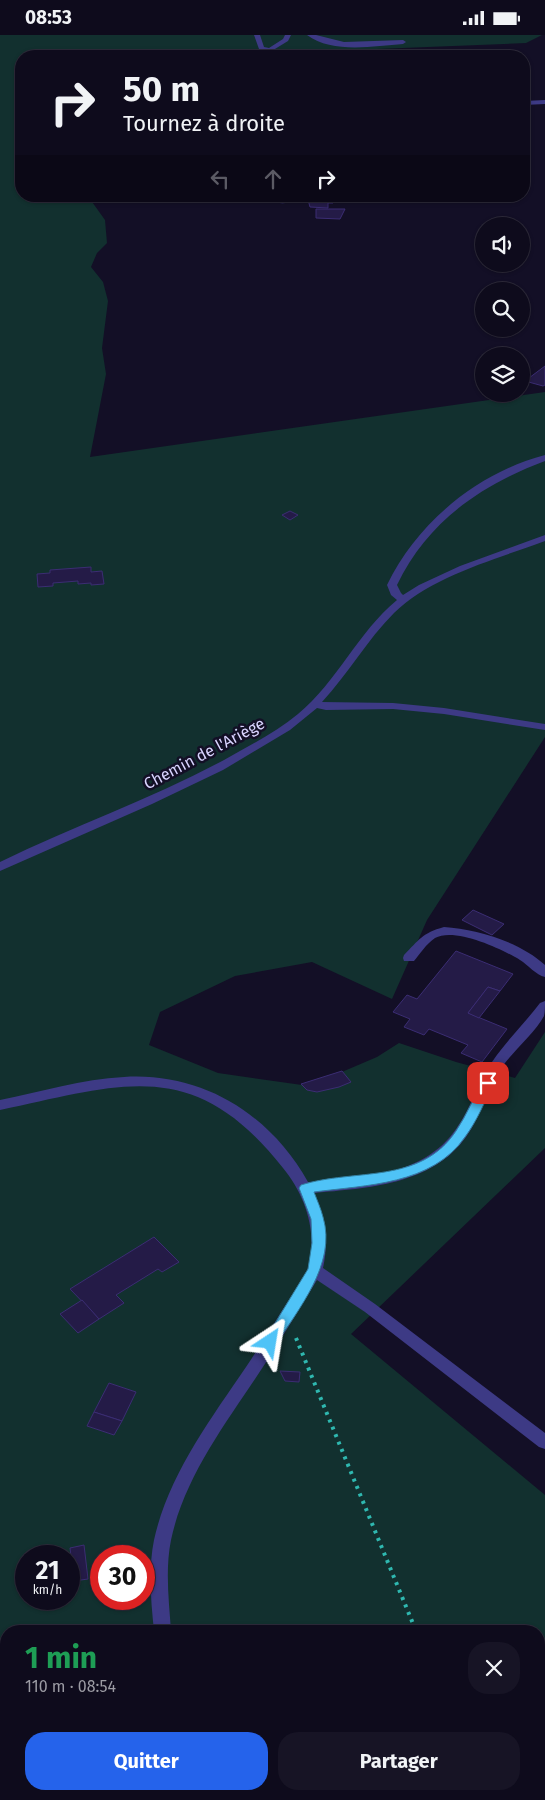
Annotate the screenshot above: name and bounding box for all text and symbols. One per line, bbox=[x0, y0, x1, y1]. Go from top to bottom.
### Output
text: 08:53 bbox=[25, 6, 72, 29]
text: 50 m bbox=[123, 68, 200, 110]
icon: right bbox=[40, 70, 105, 135]
text: Tournez à droite bbox=[123, 110, 285, 137]
icon: left bbox=[206, 165, 234, 193]
icon: ahead bbox=[259, 165, 287, 193]
icon: right bbox=[312, 165, 340, 193]
map controls bbox=[475, 217, 530, 402]
button: sound bbox=[475, 217, 530, 272]
button: search bbox=[475, 282, 530, 337]
button: layers bbox=[475, 347, 530, 402]
street label: Chemin de l'Ariège bbox=[141, 714, 268, 793]
pin bbox=[467, 1062, 509, 1104]
icon: arrive bbox=[474, 1069, 502, 1097]
position arrow bbox=[243, 1315, 295, 1367]
speed limit sign: 30 bbox=[90, 1545, 155, 1610]
text: 21 bbox=[36, 1556, 59, 1586]
text: km/h bbox=[33, 1583, 62, 1597]
text: 1 min bbox=[25, 1640, 97, 1676]
button: close bbox=[468, 1642, 520, 1694]
text: 110 m · 08:54 bbox=[25, 1677, 116, 1696]
button: Quitter bbox=[25, 1732, 268, 1790]
button: Partager bbox=[278, 1732, 520, 1790]

